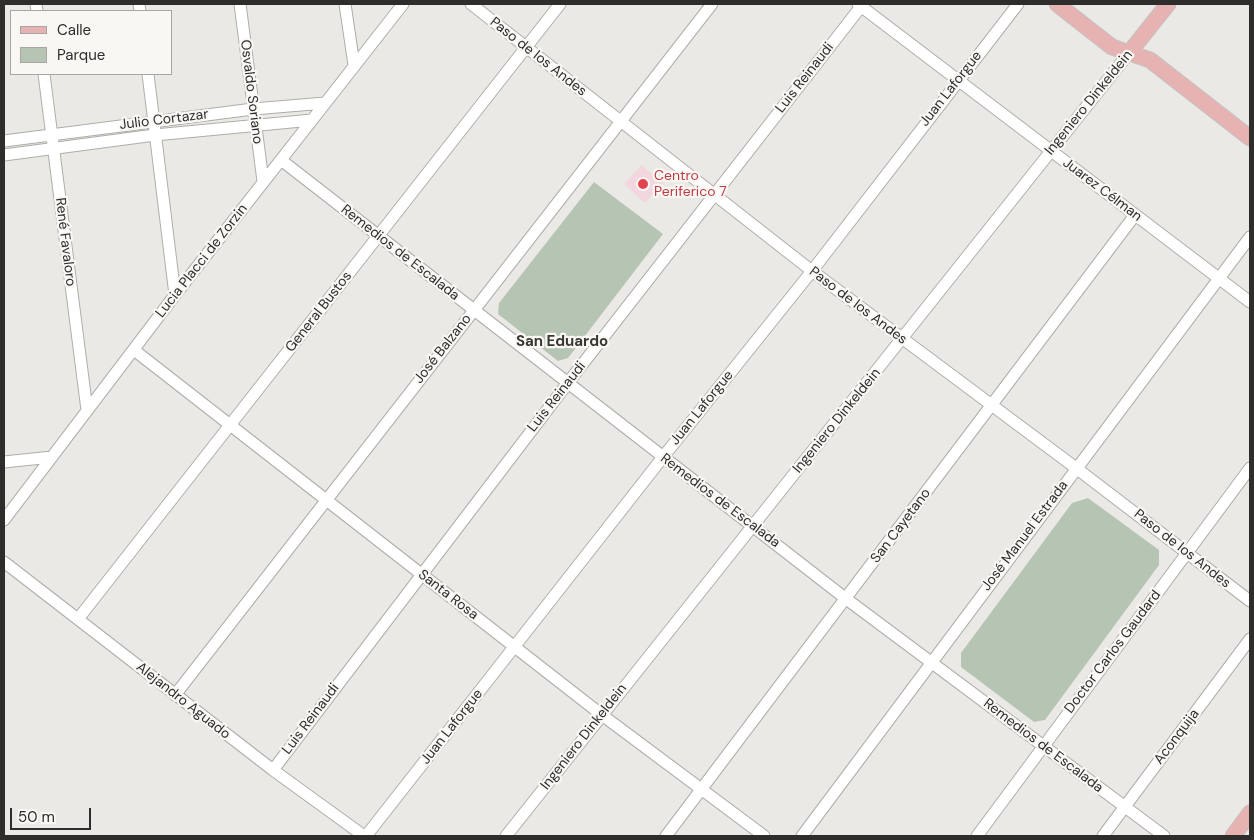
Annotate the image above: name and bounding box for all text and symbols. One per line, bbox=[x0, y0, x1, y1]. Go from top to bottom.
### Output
legend bbox=[10, 10, 172, 75]
street label: Paso de los Andes bbox=[486, 14, 590, 100]
text: Calle bbox=[57, 20, 91, 40]
street label: Osvaldo Soriano bbox=[236, 39, 266, 145]
street label: Luis Reinaudi bbox=[772, 40, 838, 116]
text: Parque bbox=[57, 45, 105, 65]
street label: Ingeniero Dinkeldein bbox=[1042, 47, 1136, 159]
street label: Juan Laforgue bbox=[916, 48, 986, 130]
street label: Julio Cortazar bbox=[119, 106, 209, 134]
street label: Juarez Célman bbox=[1059, 155, 1145, 225]
place label: Centro Periferico 7 bbox=[654, 168, 727, 200]
marker: Centro Periferico 7 bbox=[636, 177, 650, 191]
street label: René Favaloro bbox=[51, 197, 79, 287]
street label: Lucia Placci de Zorzin bbox=[152, 201, 252, 321]
street label: Remedios de Escalada bbox=[337, 202, 463, 304]
street label: Paso de los Andes bbox=[806, 264, 910, 348]
street label: General Bustos bbox=[282, 268, 356, 356]
street label: José Balzano bbox=[411, 311, 475, 387]
district label: San Eduardo bbox=[516, 333, 608, 351]
street label: Luis Reinaudi bbox=[524, 359, 590, 435]
street label: Ingeniero Dinkeldein bbox=[790, 365, 884, 477]
street label: Juan Laforgue bbox=[667, 367, 737, 449]
street label: Remedios de Escalada bbox=[657, 450, 783, 552]
street label: José Manuel Estrada bbox=[978, 478, 1072, 594]
street label: San Cayetano bbox=[867, 485, 935, 567]
street label: Paso de los Andes bbox=[1130, 506, 1234, 592]
street label: Santa Rosa bbox=[415, 566, 481, 624]
street label: Doctor Carlos Gaudard bbox=[1061, 587, 1165, 717]
street label: Alejandro Aguado bbox=[133, 659, 233, 743]
street label: Luis Reinaudi bbox=[279, 680, 343, 758]
street label: Ingeniero Dinkeldein bbox=[537, 681, 631, 793]
street label: Juan Laforgue bbox=[417, 686, 487, 768]
street label: Remedios de Escalada bbox=[980, 695, 1106, 797]
street label: Aconquija bbox=[1151, 706, 1203, 768]
scale bar bbox=[12, 798, 94, 830]
text: 50 m bbox=[18, 807, 55, 827]

